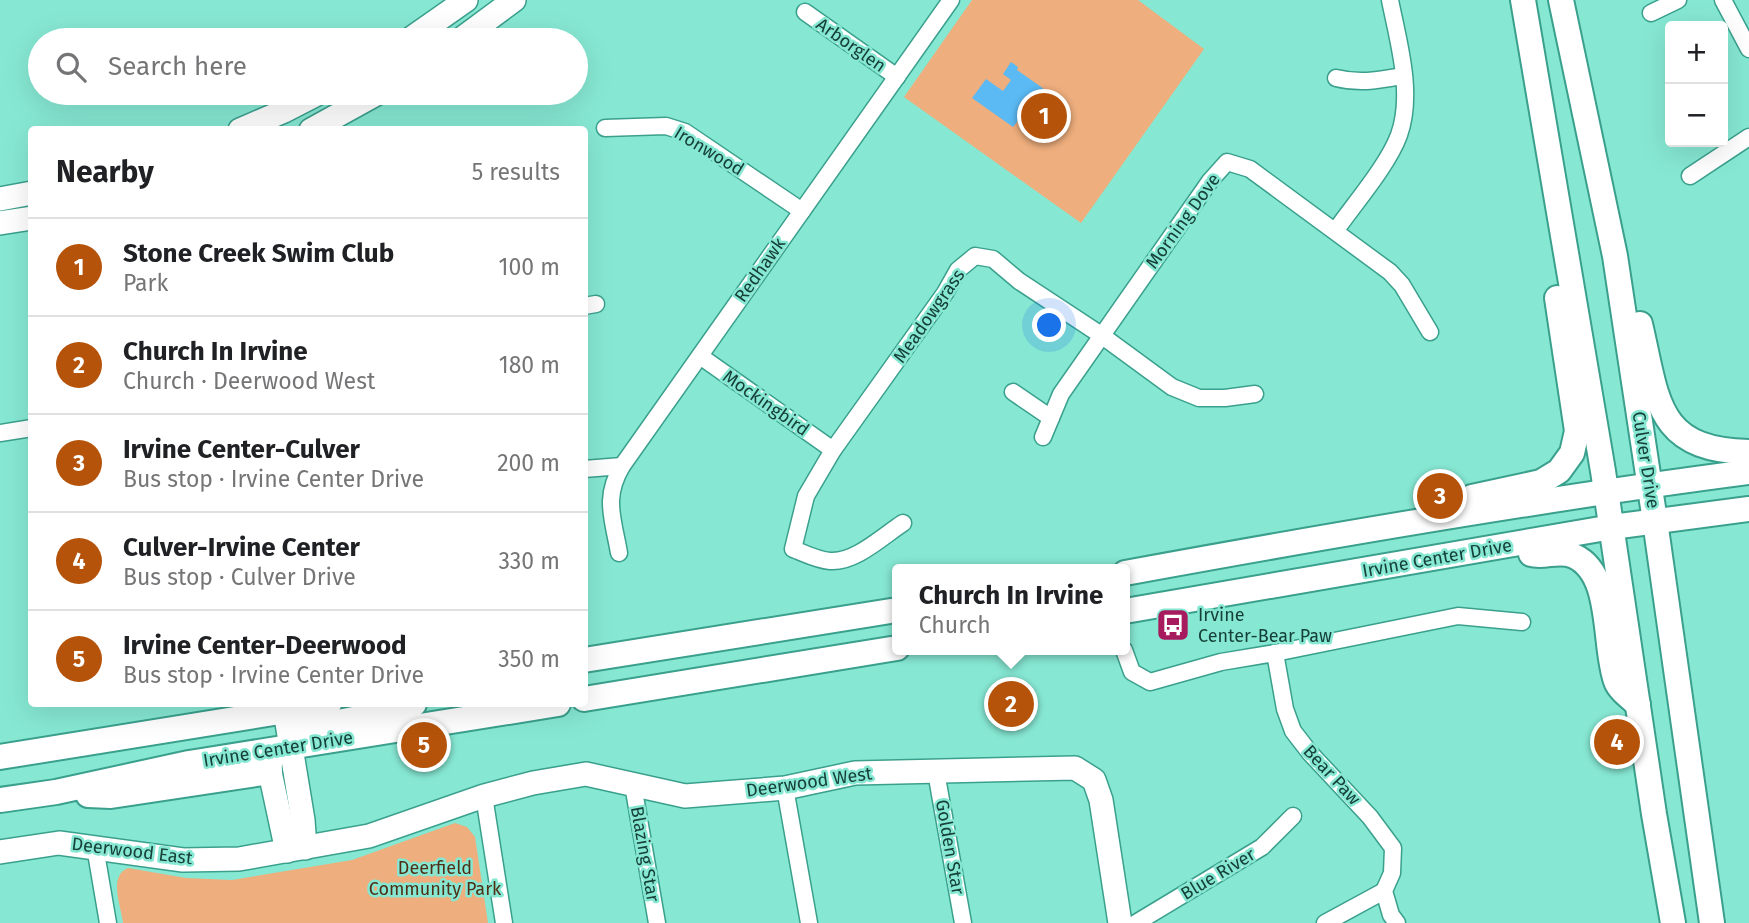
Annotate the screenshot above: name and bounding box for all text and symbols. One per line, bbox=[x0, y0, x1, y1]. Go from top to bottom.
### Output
street label: Arborglen bbox=[812, 13, 890, 77]
map controls bbox=[1665, 21, 1728, 147]
button: + bbox=[1665, 21, 1728, 84]
search box bbox=[28, 28, 588, 105]
icon: search bbox=[52, 48, 90, 86]
text: Search here bbox=[108, 51, 247, 82]
button: − bbox=[1665, 84, 1728, 147]
pin: 1 bbox=[1021, 90, 1067, 142]
street label: Ironwood bbox=[670, 122, 748, 180]
text: Nearby bbox=[56, 154, 154, 190]
text: 5 results bbox=[472, 158, 560, 186]
street label: Morning Dove bbox=[1141, 169, 1225, 273]
street label: Redhawk bbox=[730, 233, 791, 306]
text: Stone Creek Swim Club bbox=[123, 238, 394, 269]
text: 1 bbox=[74, 253, 84, 281]
text: 100 m bbox=[499, 253, 560, 281]
street label: Meadowgrass bbox=[889, 265, 969, 367]
text: Park bbox=[123, 269, 168, 297]
your location bbox=[1032, 308, 1066, 342]
text: Church In Irvine bbox=[123, 336, 308, 367]
text: 2 bbox=[73, 351, 85, 379]
text: 180 m bbox=[499, 351, 560, 379]
street label: Mockingbird bbox=[719, 365, 813, 441]
text: Church · Deerwood West bbox=[123, 367, 375, 395]
street label: Culver Drive bbox=[1627, 410, 1665, 510]
text: Irvine Center-Culver bbox=[123, 434, 360, 465]
text: 3 bbox=[73, 449, 85, 477]
text: 200 m bbox=[497, 449, 560, 477]
text: Bus stop · Irvine Center Drive bbox=[123, 465, 424, 493]
pin: 3 bbox=[1417, 470, 1463, 522]
text: Culver-Irvine Center bbox=[123, 532, 360, 563]
street label: Irvine Center Drive bbox=[1361, 534, 1513, 582]
text: 4 bbox=[73, 547, 86, 575]
text: 330 m bbox=[498, 547, 560, 575]
text: Bus stop · Culver Drive bbox=[123, 563, 356, 591]
popup bbox=[892, 564, 1130, 655]
text: Church In Irvine bbox=[919, 580, 1103, 611]
place label: Irvine Center-Bear Paw bbox=[1198, 604, 1332, 647]
bus stop icon: Irvine Center-Bear Paw bbox=[1154, 606, 1192, 644]
text: Church bbox=[919, 611, 991, 639]
text: Irvine Center-Deerwood bbox=[123, 630, 407, 661]
text: 5 bbox=[73, 645, 85, 673]
text: 350 m bbox=[498, 645, 560, 673]
text: Bus stop · Irvine Center Drive bbox=[123, 661, 424, 689]
pin: 2 bbox=[988, 678, 1034, 730]
pin: 4 bbox=[1594, 716, 1640, 768]
pin: 5 bbox=[401, 719, 447, 771]
street label: Irvine Center Drive bbox=[202, 726, 354, 772]
street label: Bear Paw bbox=[1299, 740, 1365, 810]
street label: Deerwood West bbox=[745, 762, 874, 802]
street label: Golden Star bbox=[931, 798, 969, 896]
street label: Blazing Star bbox=[626, 805, 664, 903]
street label: Deerwood East bbox=[70, 833, 194, 869]
street label: Blue River bbox=[1177, 843, 1259, 905]
park label: Deerfield Community Park bbox=[369, 857, 502, 900]

